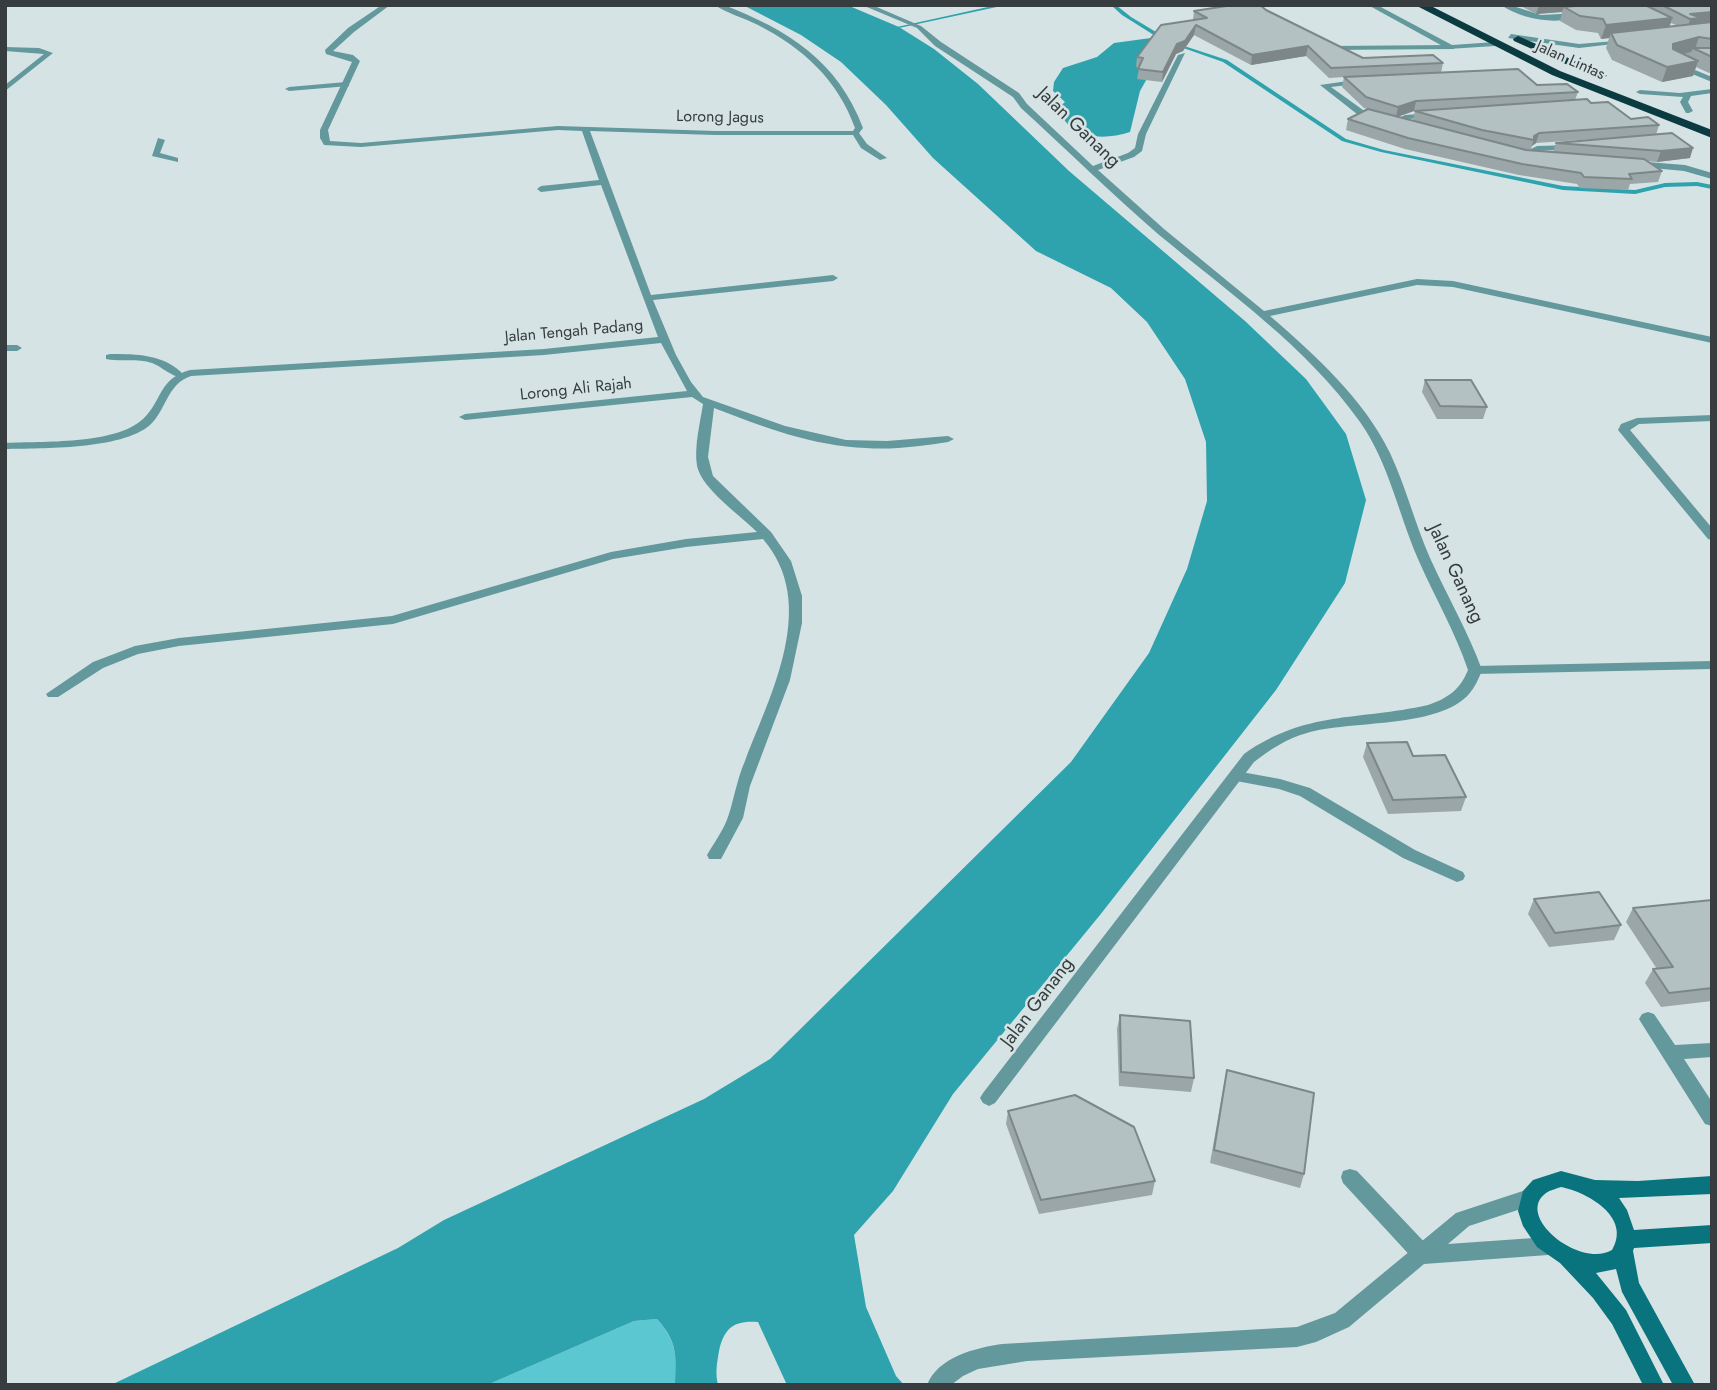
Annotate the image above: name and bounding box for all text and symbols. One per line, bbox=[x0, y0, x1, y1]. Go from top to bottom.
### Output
street label: Jalan Lintas bbox=[1532, 37, 1608, 85]
street label: Jalan Ganang bbox=[1032, 83, 1124, 173]
street label: Lorong Jagus bbox=[676, 108, 764, 128]
street label: Jalan Tengah Padang bbox=[504, 316, 644, 348]
street label: Lorong Ali Rajah bbox=[519, 375, 633, 405]
street label: Jalan Ganang bbox=[1422, 521, 1488, 627]
street label: Jalan Ganang bbox=[997, 954, 1079, 1052]

